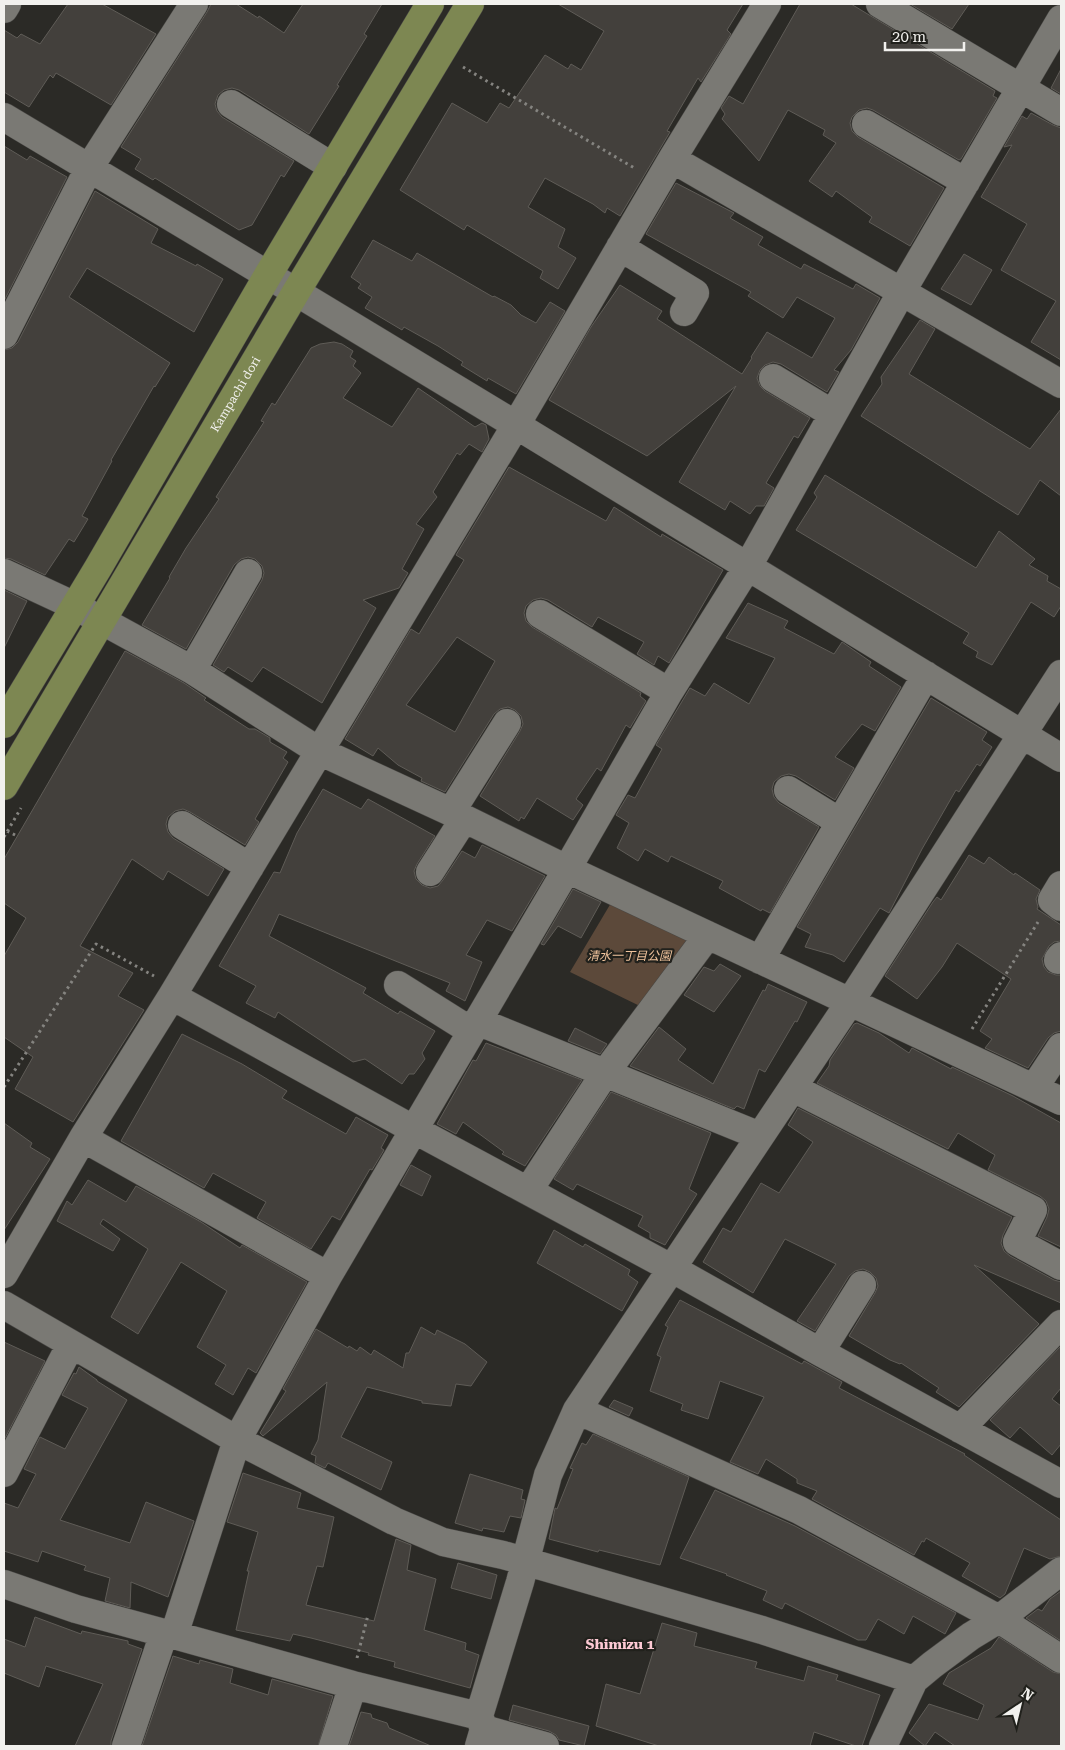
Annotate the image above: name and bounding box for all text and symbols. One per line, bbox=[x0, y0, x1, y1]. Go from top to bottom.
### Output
scale bar bbox=[885, 20, 964, 52]
text: 20 m bbox=[892, 28, 927, 46]
street label: Kampachi dori bbox=[208, 354, 263, 435]
park label: 清水一丁目公園 bbox=[587, 949, 673, 963]
district label: Shimizu 1 bbox=[586, 1636, 655, 1652]
north arrow bbox=[995, 1680, 1045, 1730]
text: N bbox=[1018, 1685, 1037, 1704]

